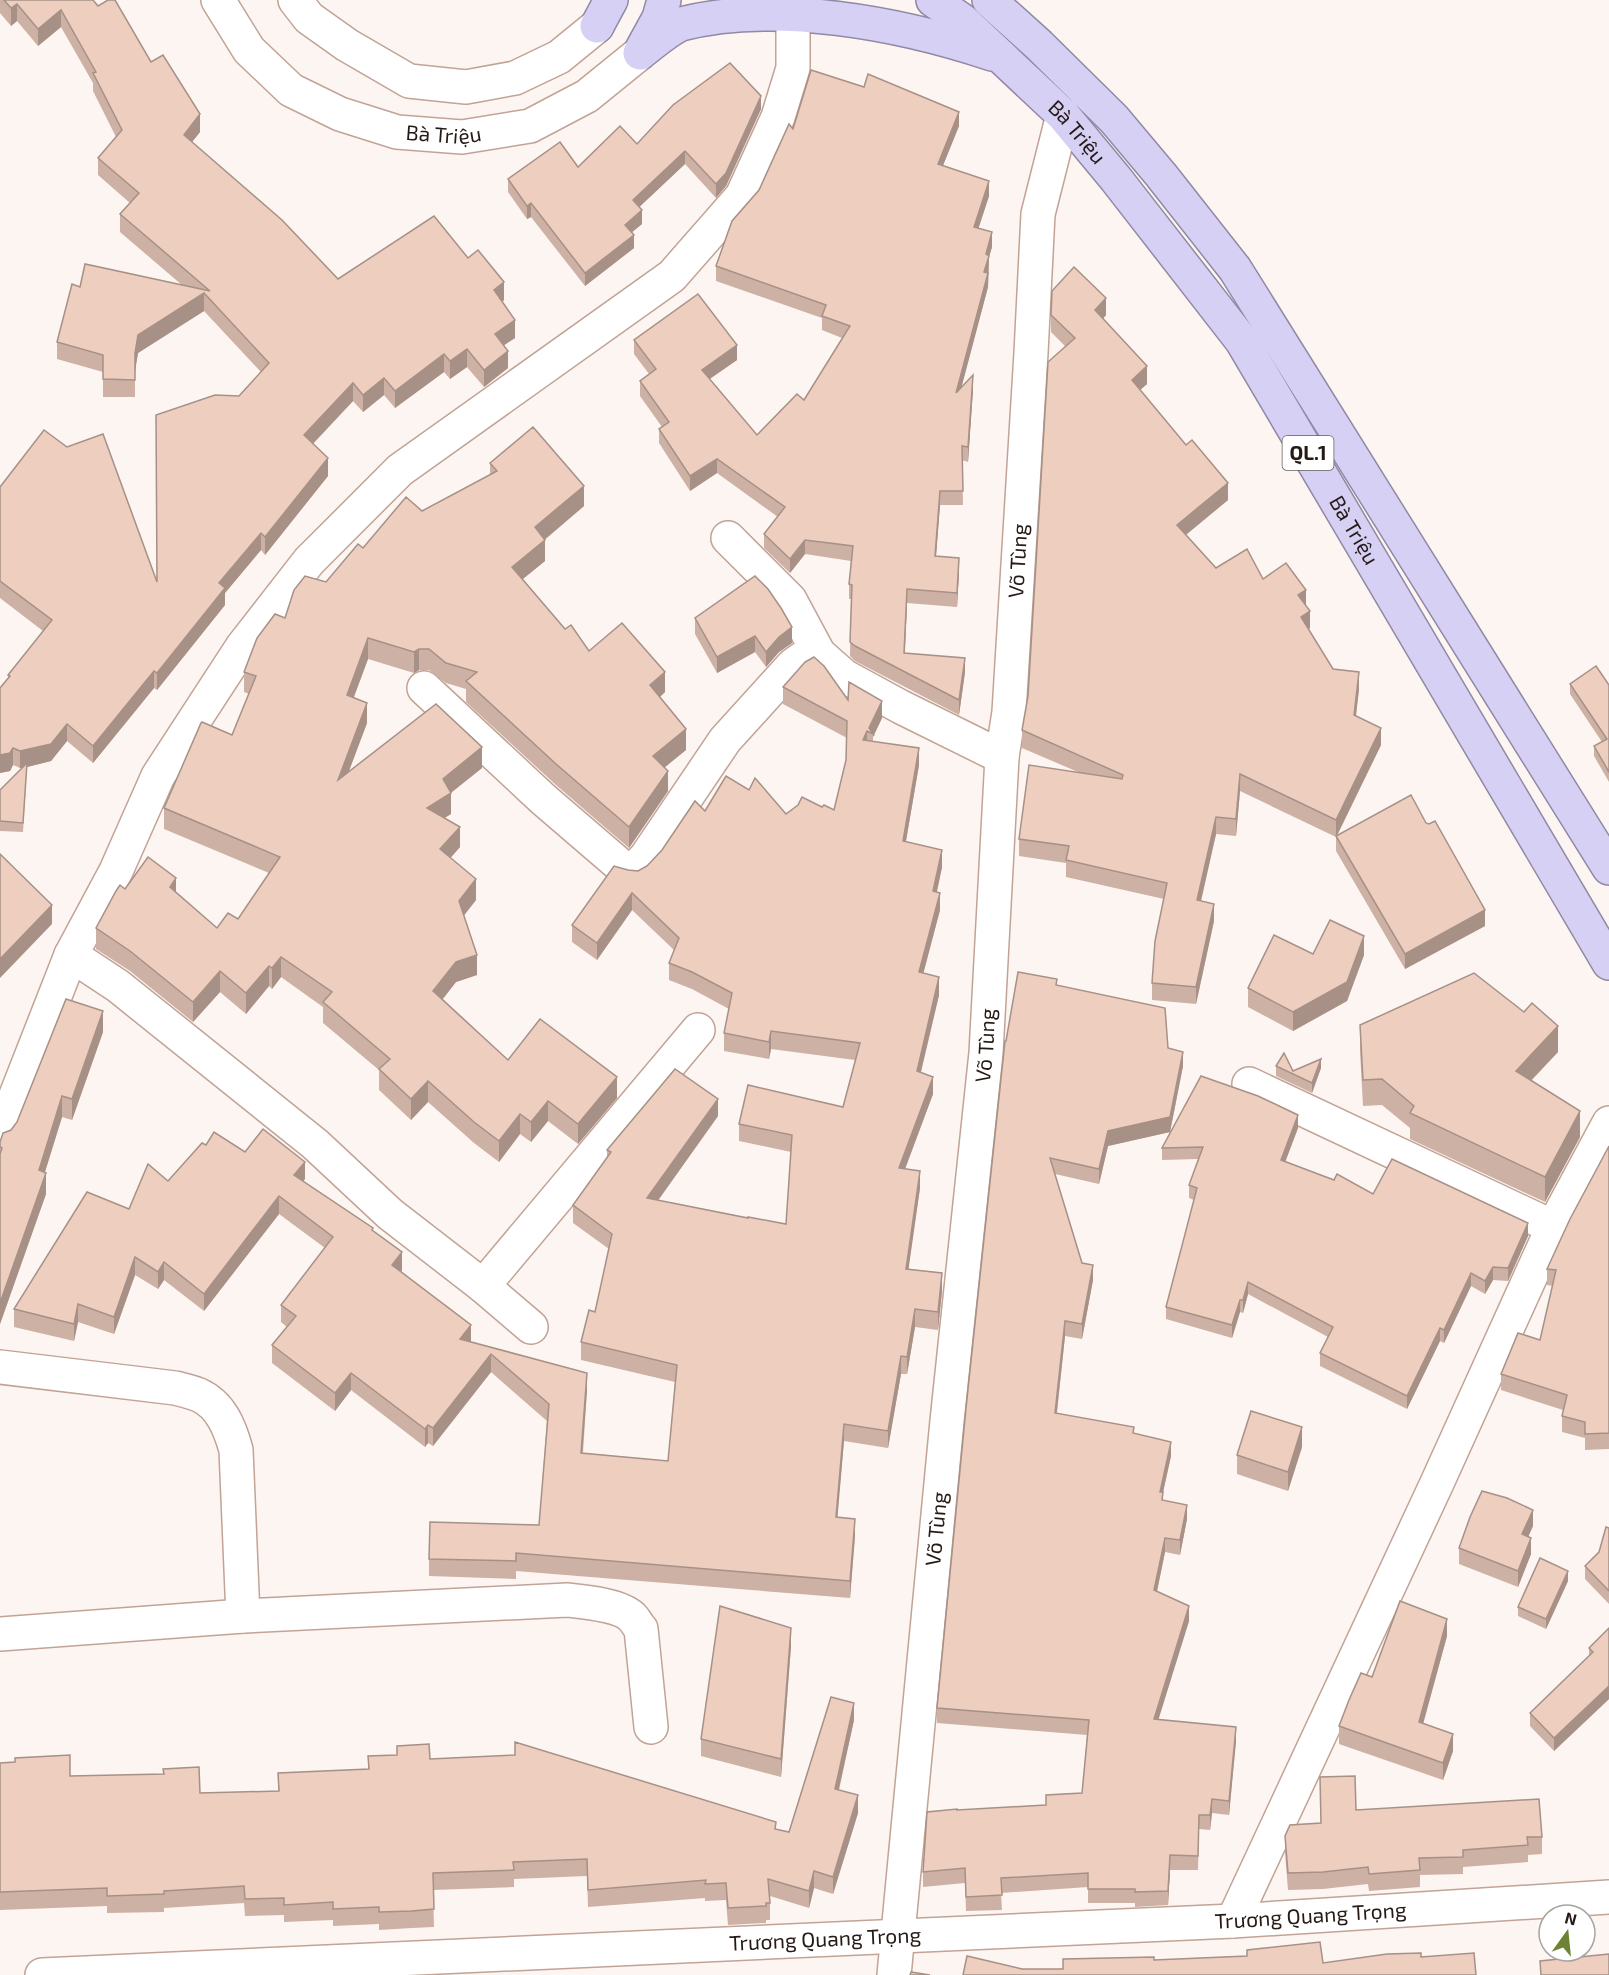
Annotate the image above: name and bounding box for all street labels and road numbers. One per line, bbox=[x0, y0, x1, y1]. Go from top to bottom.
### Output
street label: Bà Triệu bbox=[1044, 94, 1112, 168]
street label: Bà Triệu bbox=[405, 119, 483, 148]
road number: QL.1 bbox=[1282, 436, 1334, 470]
street label: Bà Triệu bbox=[1325, 491, 1385, 569]
street label: Võ Tùng bbox=[1002, 523, 1032, 599]
street label: Võ Tùng bbox=[969, 1007, 999, 1084]
street label: Võ Tùng bbox=[919, 1490, 951, 1567]
street label: Trương Quang Trọng bbox=[1214, 1896, 1407, 1933]
street label: Trương Quang Trọng bbox=[729, 1921, 922, 1955]

